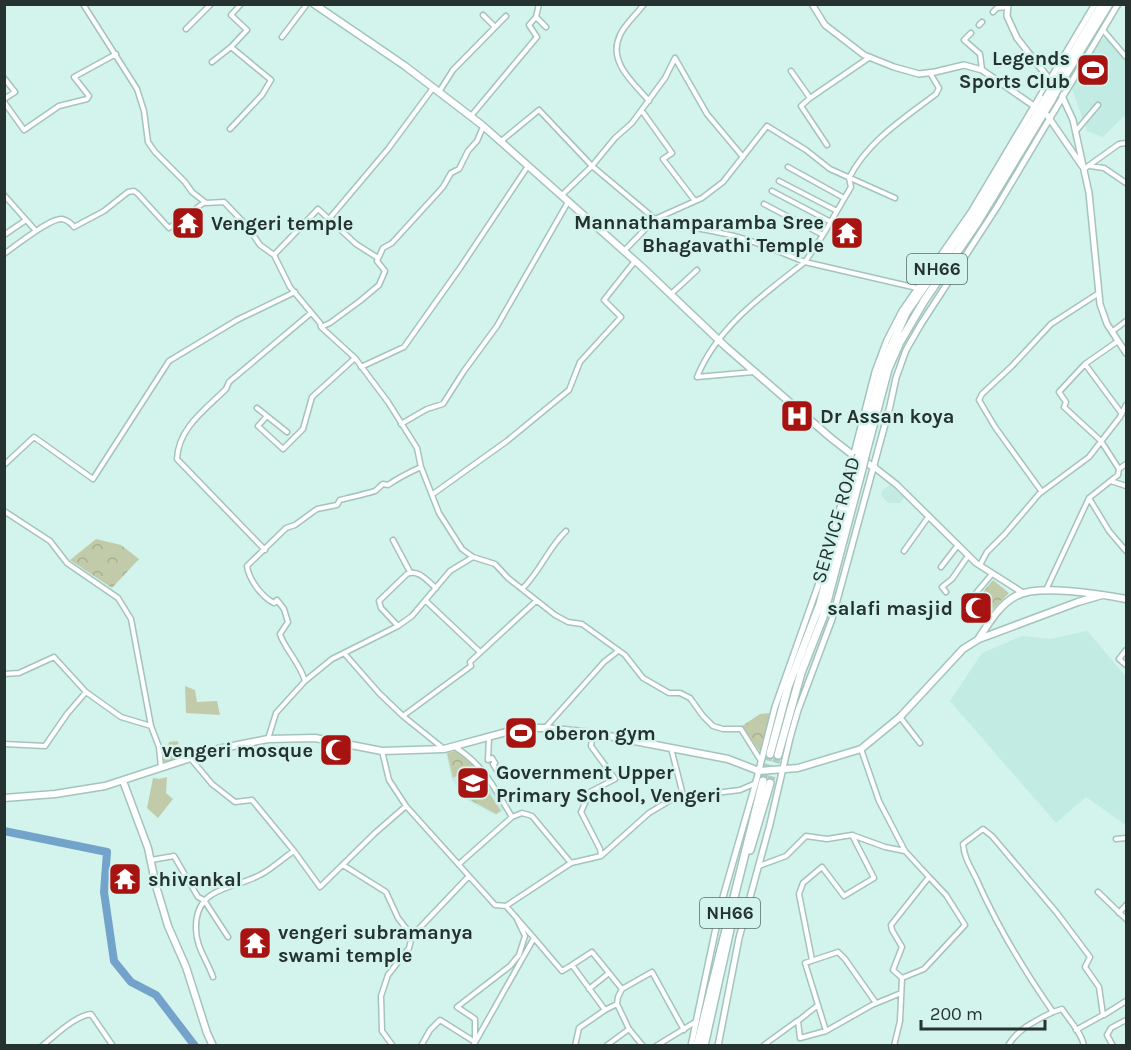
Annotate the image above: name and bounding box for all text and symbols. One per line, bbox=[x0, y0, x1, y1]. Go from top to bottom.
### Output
place label: Legends Sports Club bbox=[959, 47, 1070, 93]
sports icon: Legends Sports Club bbox=[1075, 52, 1111, 88]
temple icon: Vengeri temple bbox=[170, 205, 206, 241]
place label: Mannathamparamba Sree Bhagavathi Temple bbox=[574, 211, 824, 257]
place label: Vengeri temple bbox=[211, 212, 353, 235]
temple icon: Mannathamparamba Sree Bhagavathi Temple bbox=[829, 215, 865, 251]
road number: NH66 bbox=[907, 254, 967, 284]
hospital icon: Dr Assan koya bbox=[779, 398, 815, 434]
place label: Dr Assan koya bbox=[820, 405, 954, 428]
street label: SERVICE ROAD bbox=[807, 454, 865, 586]
mosque icon: salafi masjid bbox=[958, 590, 994, 626]
place label: salafi masjid bbox=[827, 597, 953, 620]
sports icon: oberon gym bbox=[503, 715, 539, 751]
place label: oberon gym bbox=[544, 722, 656, 745]
mosque icon: vengeri mosque bbox=[318, 732, 354, 768]
place label: vengeri mosque bbox=[162, 739, 313, 762]
place label: Government Upper Primary School, Vengeri bbox=[496, 761, 721, 807]
school or university icon: Government Upper Primary School, Vengeri bbox=[455, 765, 491, 801]
temple icon: shivankal bbox=[107, 861, 143, 897]
place label: shivankal bbox=[148, 868, 242, 891]
road number: NH66 bbox=[700, 898, 760, 928]
place label: vengeri subramanya swami temple bbox=[278, 921, 473, 967]
temple icon: vengeri subramanya swami temple bbox=[237, 925, 273, 961]
scale bar bbox=[921, 993, 1046, 1031]
text: 200 m bbox=[930, 1003, 983, 1025]

